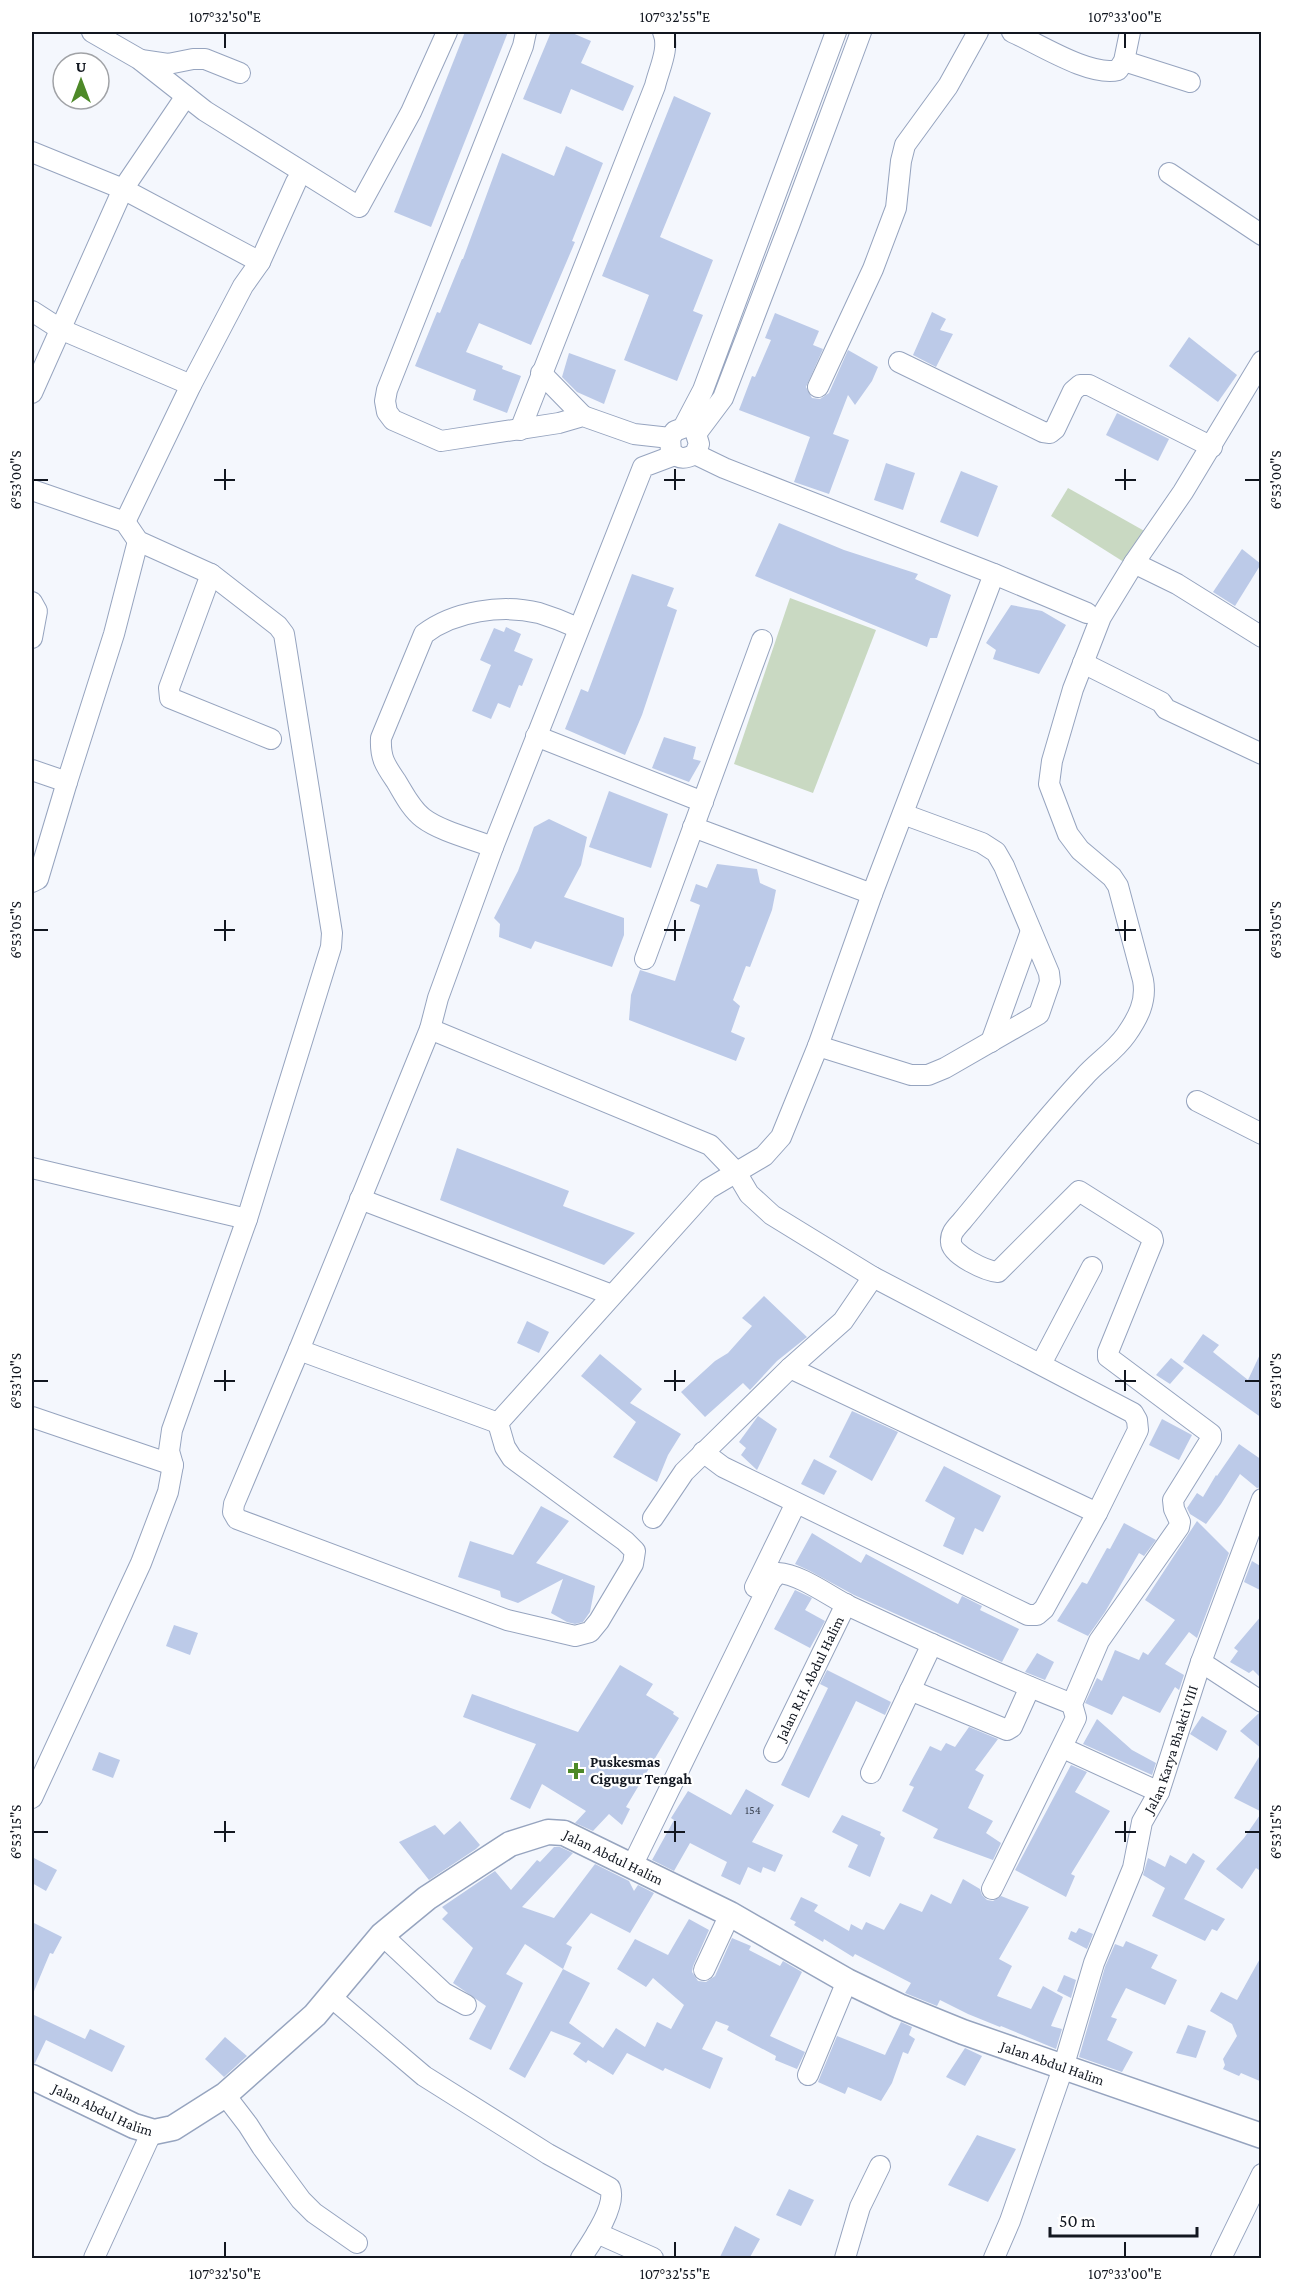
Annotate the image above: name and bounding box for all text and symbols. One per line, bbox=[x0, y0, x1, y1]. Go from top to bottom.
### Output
text: 107°32'50"E bbox=[189, 9, 261, 25]
text: 107°32'55"E bbox=[640, 9, 710, 25]
text: 107°33'00"E bbox=[1088, 9, 1162, 25]
north arrow bbox=[51, 51, 111, 111]
text: U bbox=[76, 58, 87, 75]
text: 6°53'00"S bbox=[8, 451, 24, 509]
text: 6°53'00"S bbox=[1268, 451, 1284, 509]
text: 6°53'05"S bbox=[8, 901, 24, 959]
text: 6°53'05"S bbox=[1268, 901, 1284, 959]
text: 6°53'10"S bbox=[8, 1353, 24, 1409]
text: 6°53'10"S bbox=[1268, 1353, 1284, 1409]
street label: Jalan R.H. Abdul Halim bbox=[772, 1613, 847, 1745]
street label: Jalan Karya Bhakti VIII bbox=[1140, 1683, 1201, 1818]
place label: Puskesmas Cigugur Tengah bbox=[590, 1754, 692, 1787]
marker: Puskesmas Cigugur Tengah bbox=[567, 1762, 585, 1780]
house number: 154 bbox=[745, 1803, 761, 1817]
text: 6°53'15"S bbox=[8, 1805, 24, 1859]
text: 6°53'15"S bbox=[1268, 1805, 1284, 1859]
street label: Jalan Abdul Halim bbox=[559, 1825, 666, 1888]
street label: Jalan Abdul Halim bbox=[996, 2037, 1106, 2089]
street label: Jalan Abdul Halim bbox=[48, 2079, 155, 2139]
scale bar bbox=[1050, 2200, 1197, 2238]
text: 50 m bbox=[1059, 2211, 1096, 2231]
text: 107°32'50"E bbox=[189, 2266, 261, 2282]
text: 107°32'55"E bbox=[640, 2266, 710, 2282]
text: 107°33'00"E bbox=[1088, 2266, 1162, 2282]

